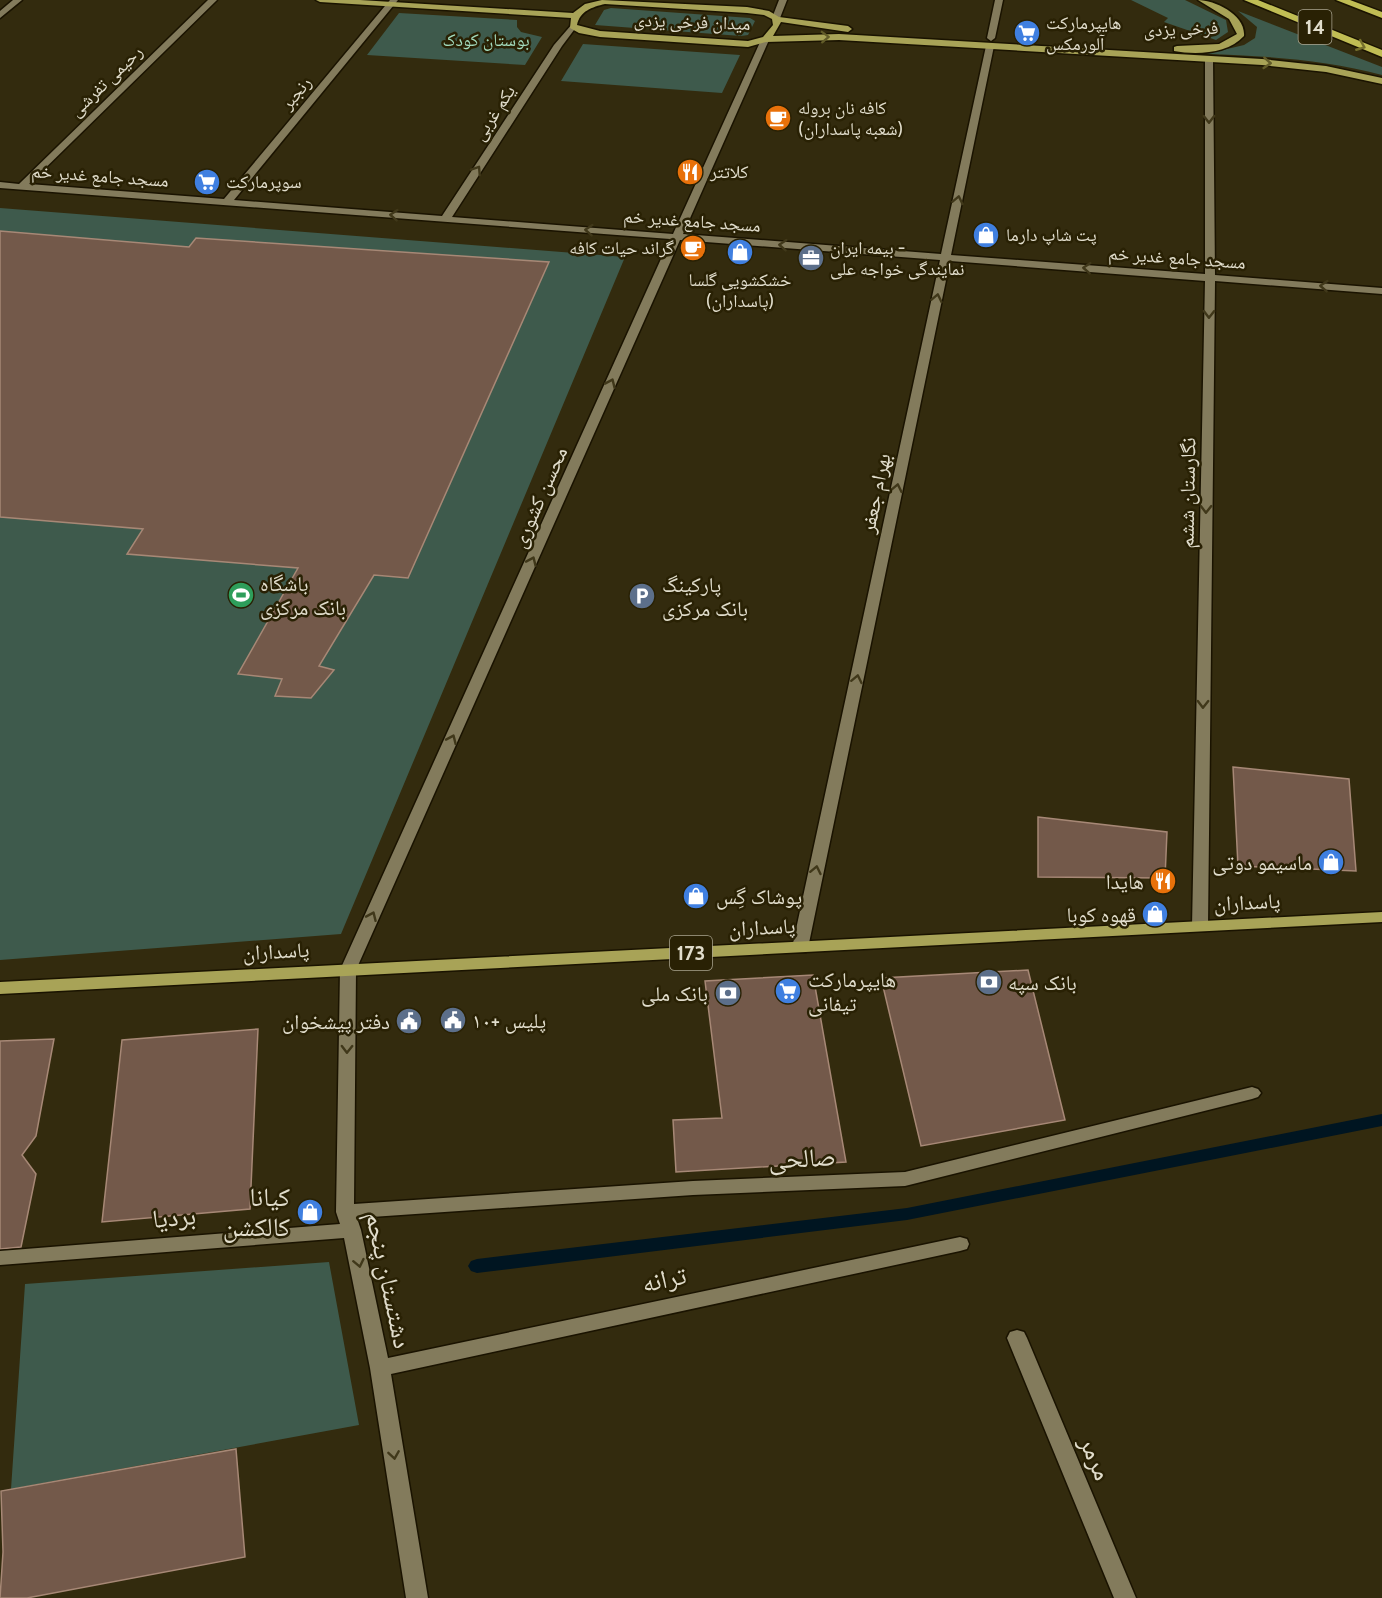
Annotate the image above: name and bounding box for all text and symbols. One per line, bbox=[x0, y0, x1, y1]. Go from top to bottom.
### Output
street label: میدان فرخی یزدی bbox=[633, 9, 751, 35]
road number: 14 bbox=[1298, 10, 1332, 44]
place label: هایپرمارکت آلورمکس bbox=[1046, 12, 1122, 55]
street label: فرخی یزدی bbox=[1143, 17, 1219, 41]
supermarket icon: هایپرمارکت آلورمکس bbox=[1012, 18, 1042, 48]
park label: بوستان کودک bbox=[442, 29, 530, 51]
one-way arrow bbox=[820, 31, 829, 44]
one-way arrow bbox=[1355, 39, 1366, 51]
street label: رحیمی تفرشی bbox=[65, 41, 147, 121]
one-way arrow bbox=[1263, 56, 1272, 69]
street label: رنجبر bbox=[275, 72, 316, 115]
street label: یکم غربی bbox=[468, 81, 521, 145]
place label: کافه نان بروله (شعبه پاسداران) bbox=[798, 97, 903, 140]
cafe icon: کافه نان بروله (شعبه پاسداران) bbox=[763, 103, 793, 133]
one-way arrow bbox=[1203, 114, 1215, 123]
restaurant icon: کلاتتر bbox=[675, 157, 705, 187]
street label: مسجد جامع غدیر خم bbox=[31, 160, 169, 193]
place label: کلاتتر bbox=[709, 161, 749, 183]
one-way arrow bbox=[470, 166, 481, 177]
supermarket icon: سوپرمارکت bbox=[192, 167, 222, 197]
place label: سوپرمارکت bbox=[226, 171, 302, 193]
one-way arrow bbox=[951, 195, 964, 205]
street label: مسجد جامع غدیر خم bbox=[623, 205, 761, 238]
one-way arrow bbox=[390, 209, 399, 222]
shop icon: پت شاپ دارما bbox=[971, 220, 1001, 250]
one-way arrow bbox=[584, 224, 593, 237]
place label: پت شاپ دارما bbox=[1006, 224, 1097, 246]
cafe icon: گراند حیات کافه bbox=[678, 233, 708, 263]
place label: گراند حیات کافه bbox=[569, 237, 675, 259]
shop icon: خشکشویی گلسا (پاسداران) bbox=[725, 237, 755, 267]
place label: بیمه ایران - نمایندگی خواجه علی bbox=[830, 237, 964, 280]
one-way arrow bbox=[779, 239, 788, 252]
street label: مسجد جامع غدیر خم bbox=[1108, 242, 1246, 275]
office icon: بیمه ایران - نمایندگی خواجه علی bbox=[796, 243, 826, 273]
one-way arrow bbox=[1083, 262, 1092, 275]
place label: خشکشویی گلسا (پاسداران) bbox=[689, 269, 791, 312]
one-way arrow bbox=[1319, 280, 1328, 293]
one-way arrow bbox=[930, 293, 943, 303]
one-way arrow bbox=[1203, 309, 1215, 318]
one-way arrow bbox=[604, 378, 616, 389]
street label: نگارستان ششم bbox=[1174, 437, 1202, 549]
street label: محسن کشوری bbox=[506, 443, 573, 552]
street label: بهرام جعفر bbox=[854, 451, 898, 537]
one-way arrow bbox=[890, 484, 903, 494]
one-way arrow bbox=[1200, 504, 1212, 513]
one-way arrow bbox=[524, 556, 536, 567]
place label: باشگاه بانک مرکزی bbox=[260, 571, 346, 620]
place label: پارکینگ بانک مرکزی bbox=[662, 572, 748, 621]
sports icon: باشگاه بانک مرکزی bbox=[226, 580, 256, 610]
parking icon: پارکینگ بانک مرکزی bbox=[627, 581, 657, 611]
one-way arrow bbox=[850, 674, 863, 684]
one-way arrow bbox=[1197, 699, 1209, 708]
one-way arrow bbox=[445, 734, 457, 745]
shop icon: ماسیمو دوتی bbox=[1316, 847, 1346, 877]
place label: ماسیمو دوتی bbox=[1212, 850, 1312, 876]
one-way arrow bbox=[809, 865, 822, 875]
restaurant icon: هایدا bbox=[1148, 866, 1178, 896]
place label: هایدا bbox=[1106, 869, 1144, 894]
shop icon: پوشاک گِس bbox=[681, 881, 711, 911]
place label: پوشاک گِس bbox=[716, 884, 802, 910]
street label: پاسداران bbox=[1213, 888, 1281, 916]
shop icon: قهوه کوبا bbox=[1140, 899, 1170, 929]
place label: قهوه کوبا bbox=[1066, 902, 1136, 927]
one-way arrow bbox=[365, 912, 377, 923]
street label: پاسداران bbox=[728, 913, 796, 941]
road number: 173 bbox=[670, 936, 712, 970]
street label: پاسداران bbox=[242, 937, 310, 965]
place label: هایپرمارکت تیفانی bbox=[808, 967, 896, 1017]
bank icon: بانک سپه bbox=[974, 967, 1004, 997]
place label: بانک سپه bbox=[1008, 970, 1077, 995]
supermarket icon: هایپرمارکت تیفانی bbox=[773, 976, 803, 1006]
bank icon: بانک ملی bbox=[713, 978, 743, 1008]
place label: بانک ملی bbox=[641, 981, 708, 1007]
public building icon: پلیس +۱۰ bbox=[438, 1005, 468, 1035]
public building icon: دفتر پیشخوان bbox=[394, 1006, 424, 1036]
place label: پلیس +۱۰ bbox=[472, 1008, 546, 1034]
place label: دفتر پیشخوان bbox=[282, 1009, 390, 1034]
one-way arrow bbox=[341, 1045, 353, 1054]
street label: صالحی bbox=[767, 1140, 837, 1176]
place label: کیانا کالکشن bbox=[223, 1181, 290, 1243]
shop icon: کیانا کالکشن bbox=[295, 1197, 325, 1227]
street label: بردیا bbox=[151, 1199, 197, 1235]
street label: دشتستان پنجم bbox=[358, 1209, 419, 1352]
one-way arrow bbox=[352, 1258, 365, 1268]
street label: ترانه bbox=[639, 1259, 689, 1299]
street label: مرمر bbox=[1072, 1430, 1119, 1485]
one-way arrow bbox=[388, 1450, 400, 1460]

